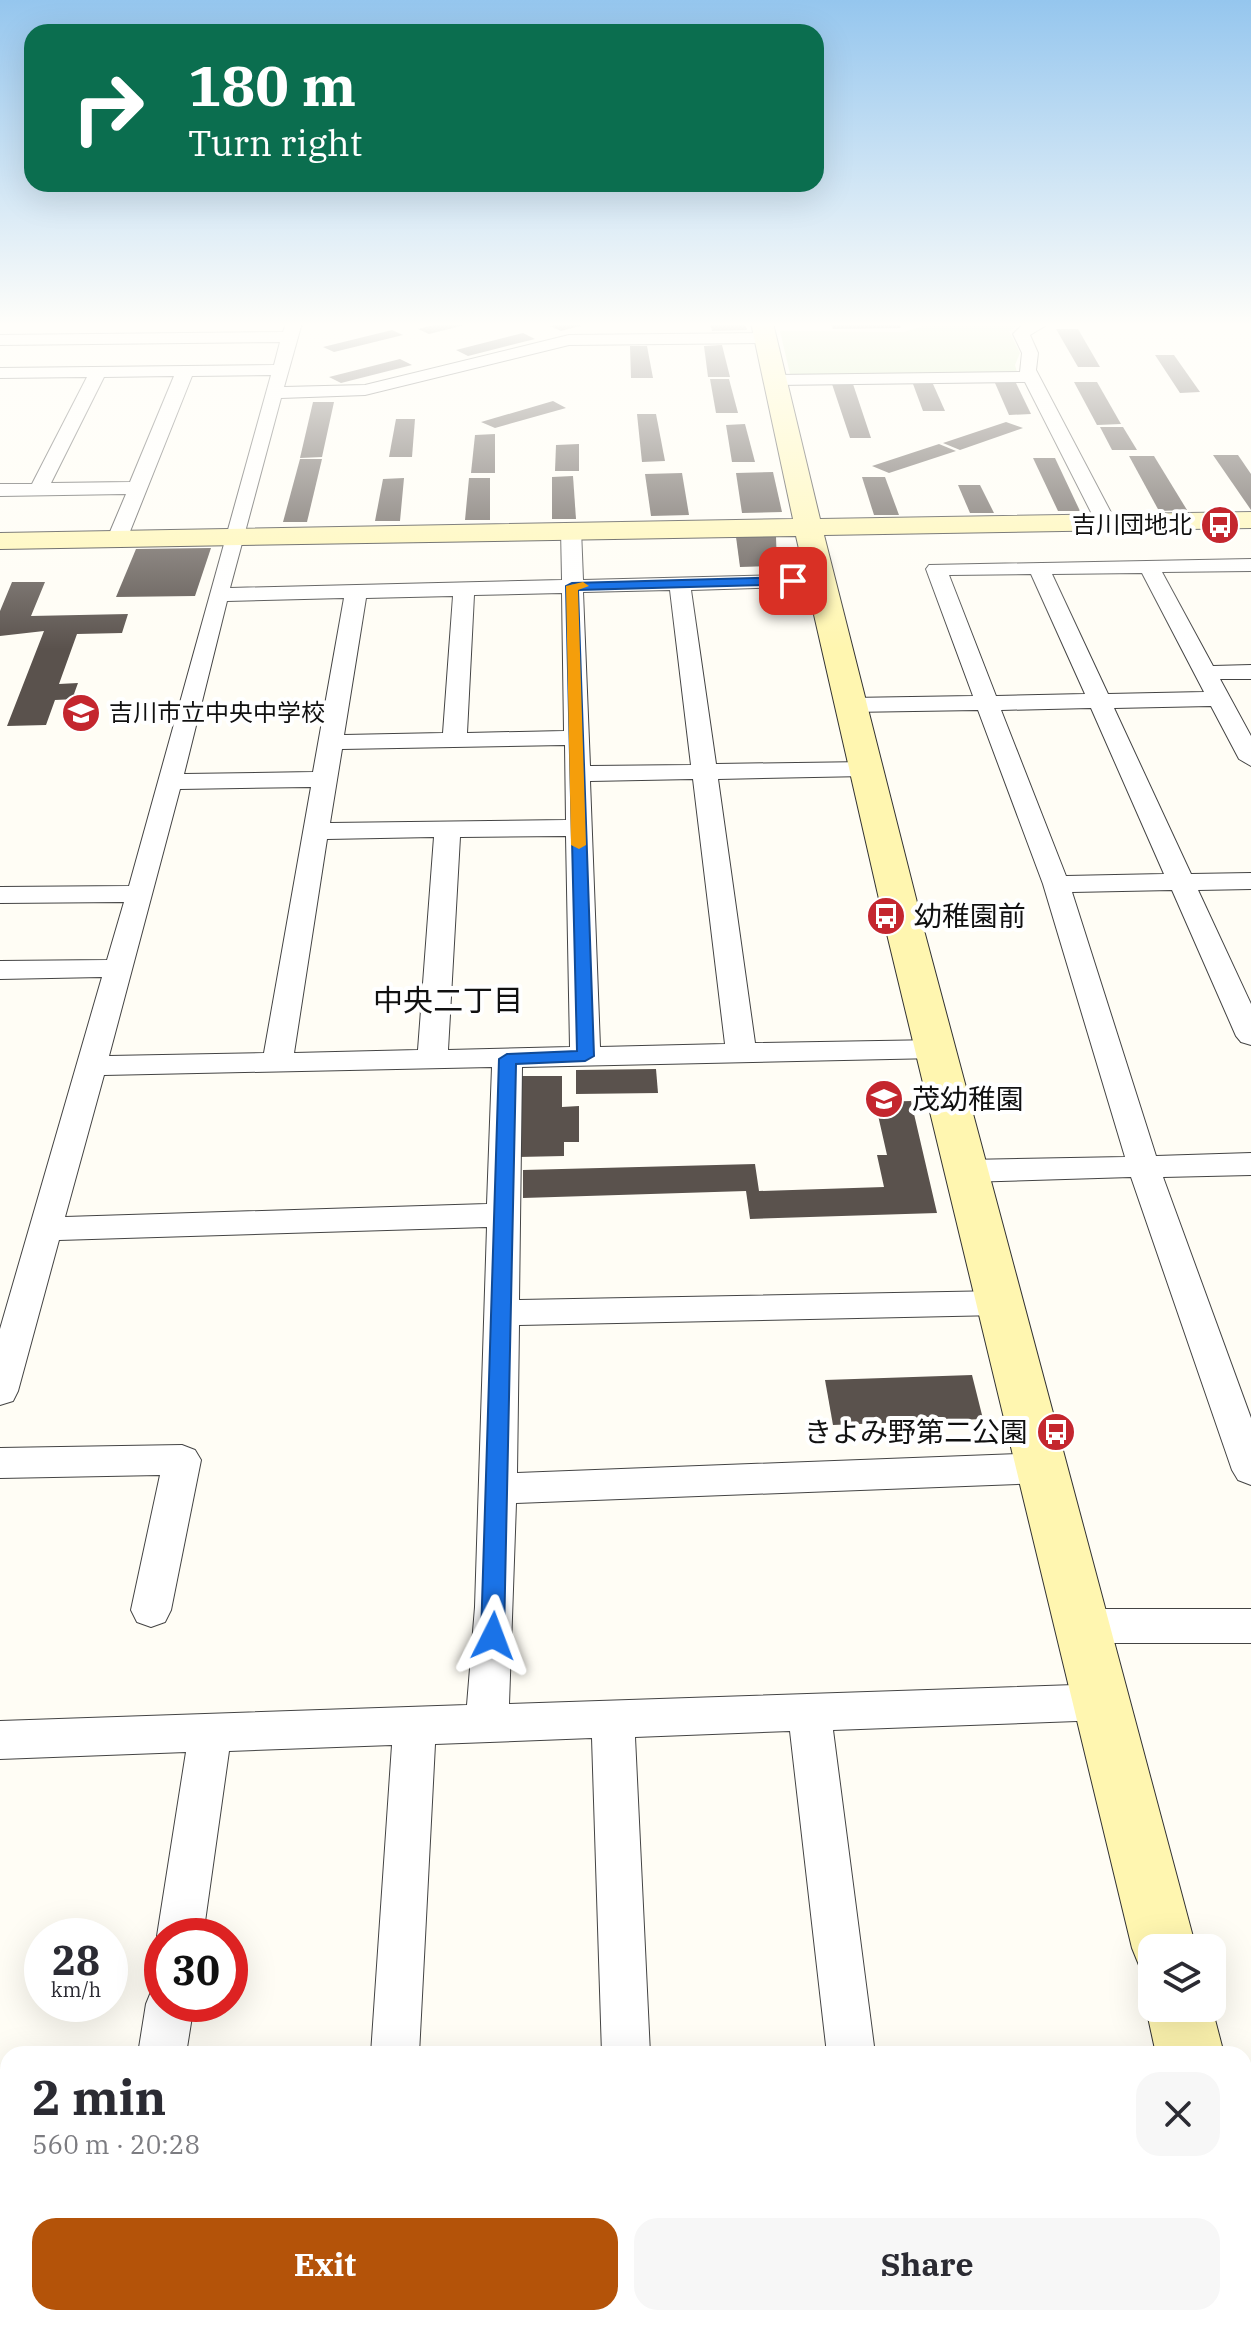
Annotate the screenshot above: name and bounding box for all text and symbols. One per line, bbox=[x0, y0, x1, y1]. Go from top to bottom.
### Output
text: 180 m bbox=[188, 49, 356, 121]
icon: right bbox=[56, 56, 160, 160]
text: Turn right bbox=[188, 119, 362, 166]
bus stop icon: 吉川団地北 bbox=[1199, 504, 1241, 546]
place label: 吉川団地北 bbox=[1072, 508, 1192, 540]
pin bbox=[759, 547, 827, 615]
icon: arrive bbox=[771, 559, 815, 603]
school or university icon: 吉川市立中央中学校 bbox=[60, 692, 102, 734]
place label: 吉川市立中央中学校 bbox=[109, 696, 325, 728]
bus stop icon: 幼稚園前 bbox=[865, 895, 907, 937]
place label: 幼稚園前 bbox=[914, 897, 1026, 934]
district label: 中央二丁目 bbox=[373, 980, 523, 1019]
school or university icon: 茂幼稚園 bbox=[863, 1078, 905, 1120]
place label: 茂幼稚園 bbox=[912, 1080, 1024, 1117]
bus stop icon: きよみ野第二公園 bbox=[1035, 1411, 1077, 1453]
place label: きよみ野第二公園 bbox=[804, 1413, 1028, 1450]
position arrow bbox=[451, 1594, 535, 1678]
speed limit sign: 30 bbox=[144, 1918, 248, 2022]
text: 28 bbox=[52, 1934, 100, 1986]
map controls bbox=[1138, 1934, 1226, 2022]
button: layers bbox=[1138, 1934, 1226, 2022]
text: km/h bbox=[51, 1976, 101, 2003]
text: 2 min bbox=[32, 2066, 166, 2128]
button: close bbox=[1136, 2072, 1220, 2156]
text: 560 m · 20:28 bbox=[32, 2127, 200, 2161]
button: Exit bbox=[32, 2218, 618, 2310]
button: Share bbox=[634, 2218, 1220, 2310]

